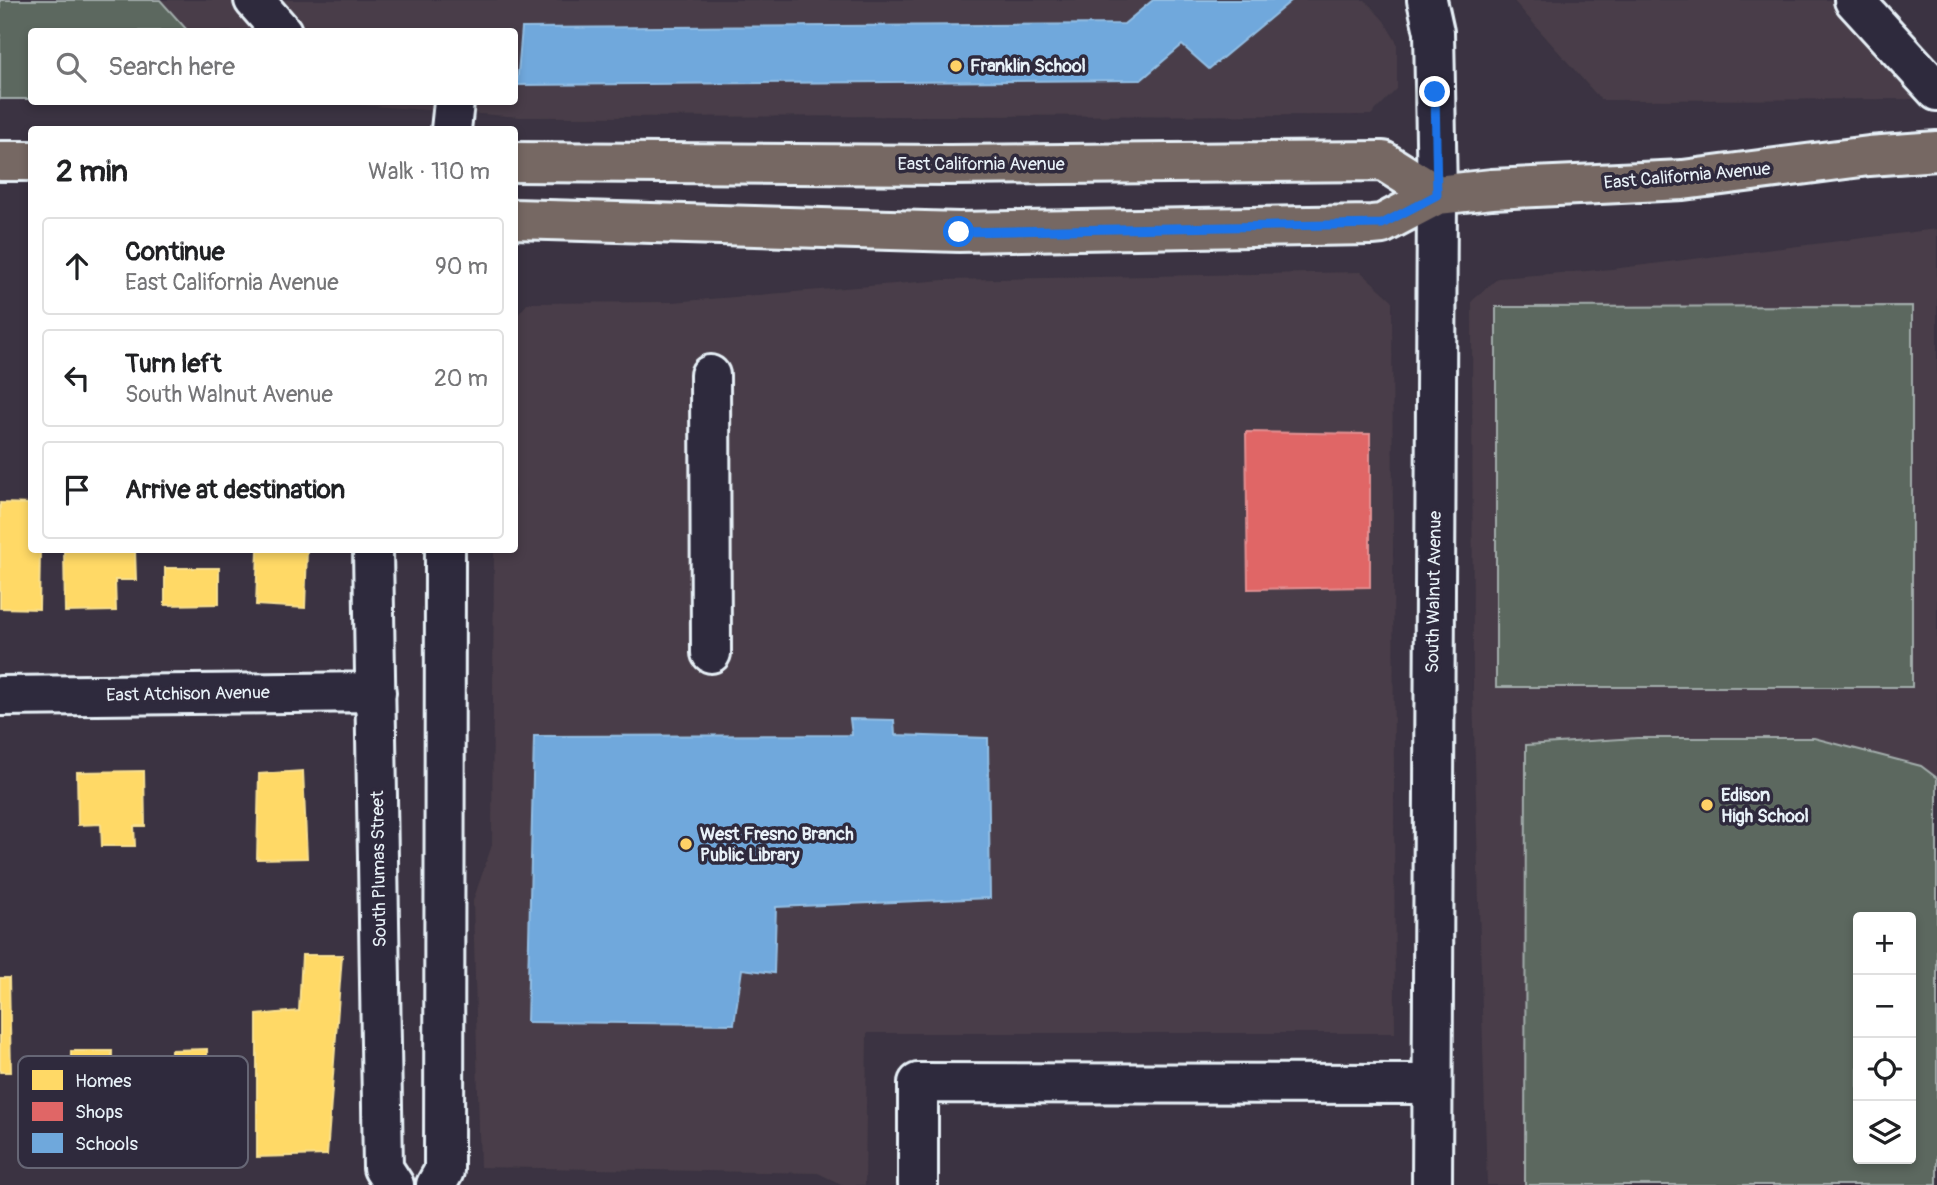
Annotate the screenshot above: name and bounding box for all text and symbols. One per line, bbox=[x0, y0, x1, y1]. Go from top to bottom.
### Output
search box bbox=[28, 28, 518, 105]
icon: search bbox=[52, 48, 90, 86]
text: Search here bbox=[108, 51, 235, 83]
place label: Franklin School bbox=[970, 55, 1086, 78]
marker: Franklin School bbox=[948, 58, 964, 74]
route end bbox=[1419, 76, 1450, 107]
text: 2 min bbox=[56, 153, 128, 190]
street label: East California Avenue bbox=[897, 153, 1065, 176]
text: Walk · 110 m bbox=[368, 157, 490, 186]
street label: East California Avenue bbox=[1603, 157, 1771, 195]
route start bbox=[943, 216, 974, 247]
text: Continue bbox=[125, 236, 225, 268]
icon: ahead bbox=[58, 247, 96, 285]
text: 90 m bbox=[435, 252, 488, 281]
text: East California Avenue bbox=[125, 268, 339, 297]
text: Turn left bbox=[125, 348, 221, 380]
icon: left bbox=[58, 359, 96, 397]
text: 20 m bbox=[434, 364, 488, 393]
text: South Walnut Avenue bbox=[125, 380, 333, 409]
icon: arrive bbox=[58, 471, 96, 509]
text: Arrive at destination bbox=[125, 474, 345, 506]
street label: South Walnut Avenue bbox=[1421, 510, 1447, 673]
street label: East Atchison Avenue bbox=[106, 681, 270, 707]
place label: Edison High School bbox=[1721, 784, 1809, 828]
street label: South Plumas Street bbox=[366, 790, 392, 948]
marker: Edison High School bbox=[1699, 797, 1715, 813]
place label: West Fresno Branch Public Library bbox=[700, 823, 854, 867]
marker: West Fresno Branch Public Library bbox=[678, 836, 694, 852]
map controls bbox=[1853, 912, 1916, 1164]
button: + bbox=[1853, 912, 1916, 975]
button: − bbox=[1853, 975, 1916, 1038]
button: locate bbox=[1853, 1038, 1916, 1101]
legend bbox=[18, 1056, 248, 1168]
text: Homes bbox=[75, 1069, 132, 1093]
text: Shops bbox=[75, 1100, 123, 1124]
button: layers bbox=[1853, 1101, 1916, 1164]
text: Schools bbox=[75, 1132, 139, 1156]

